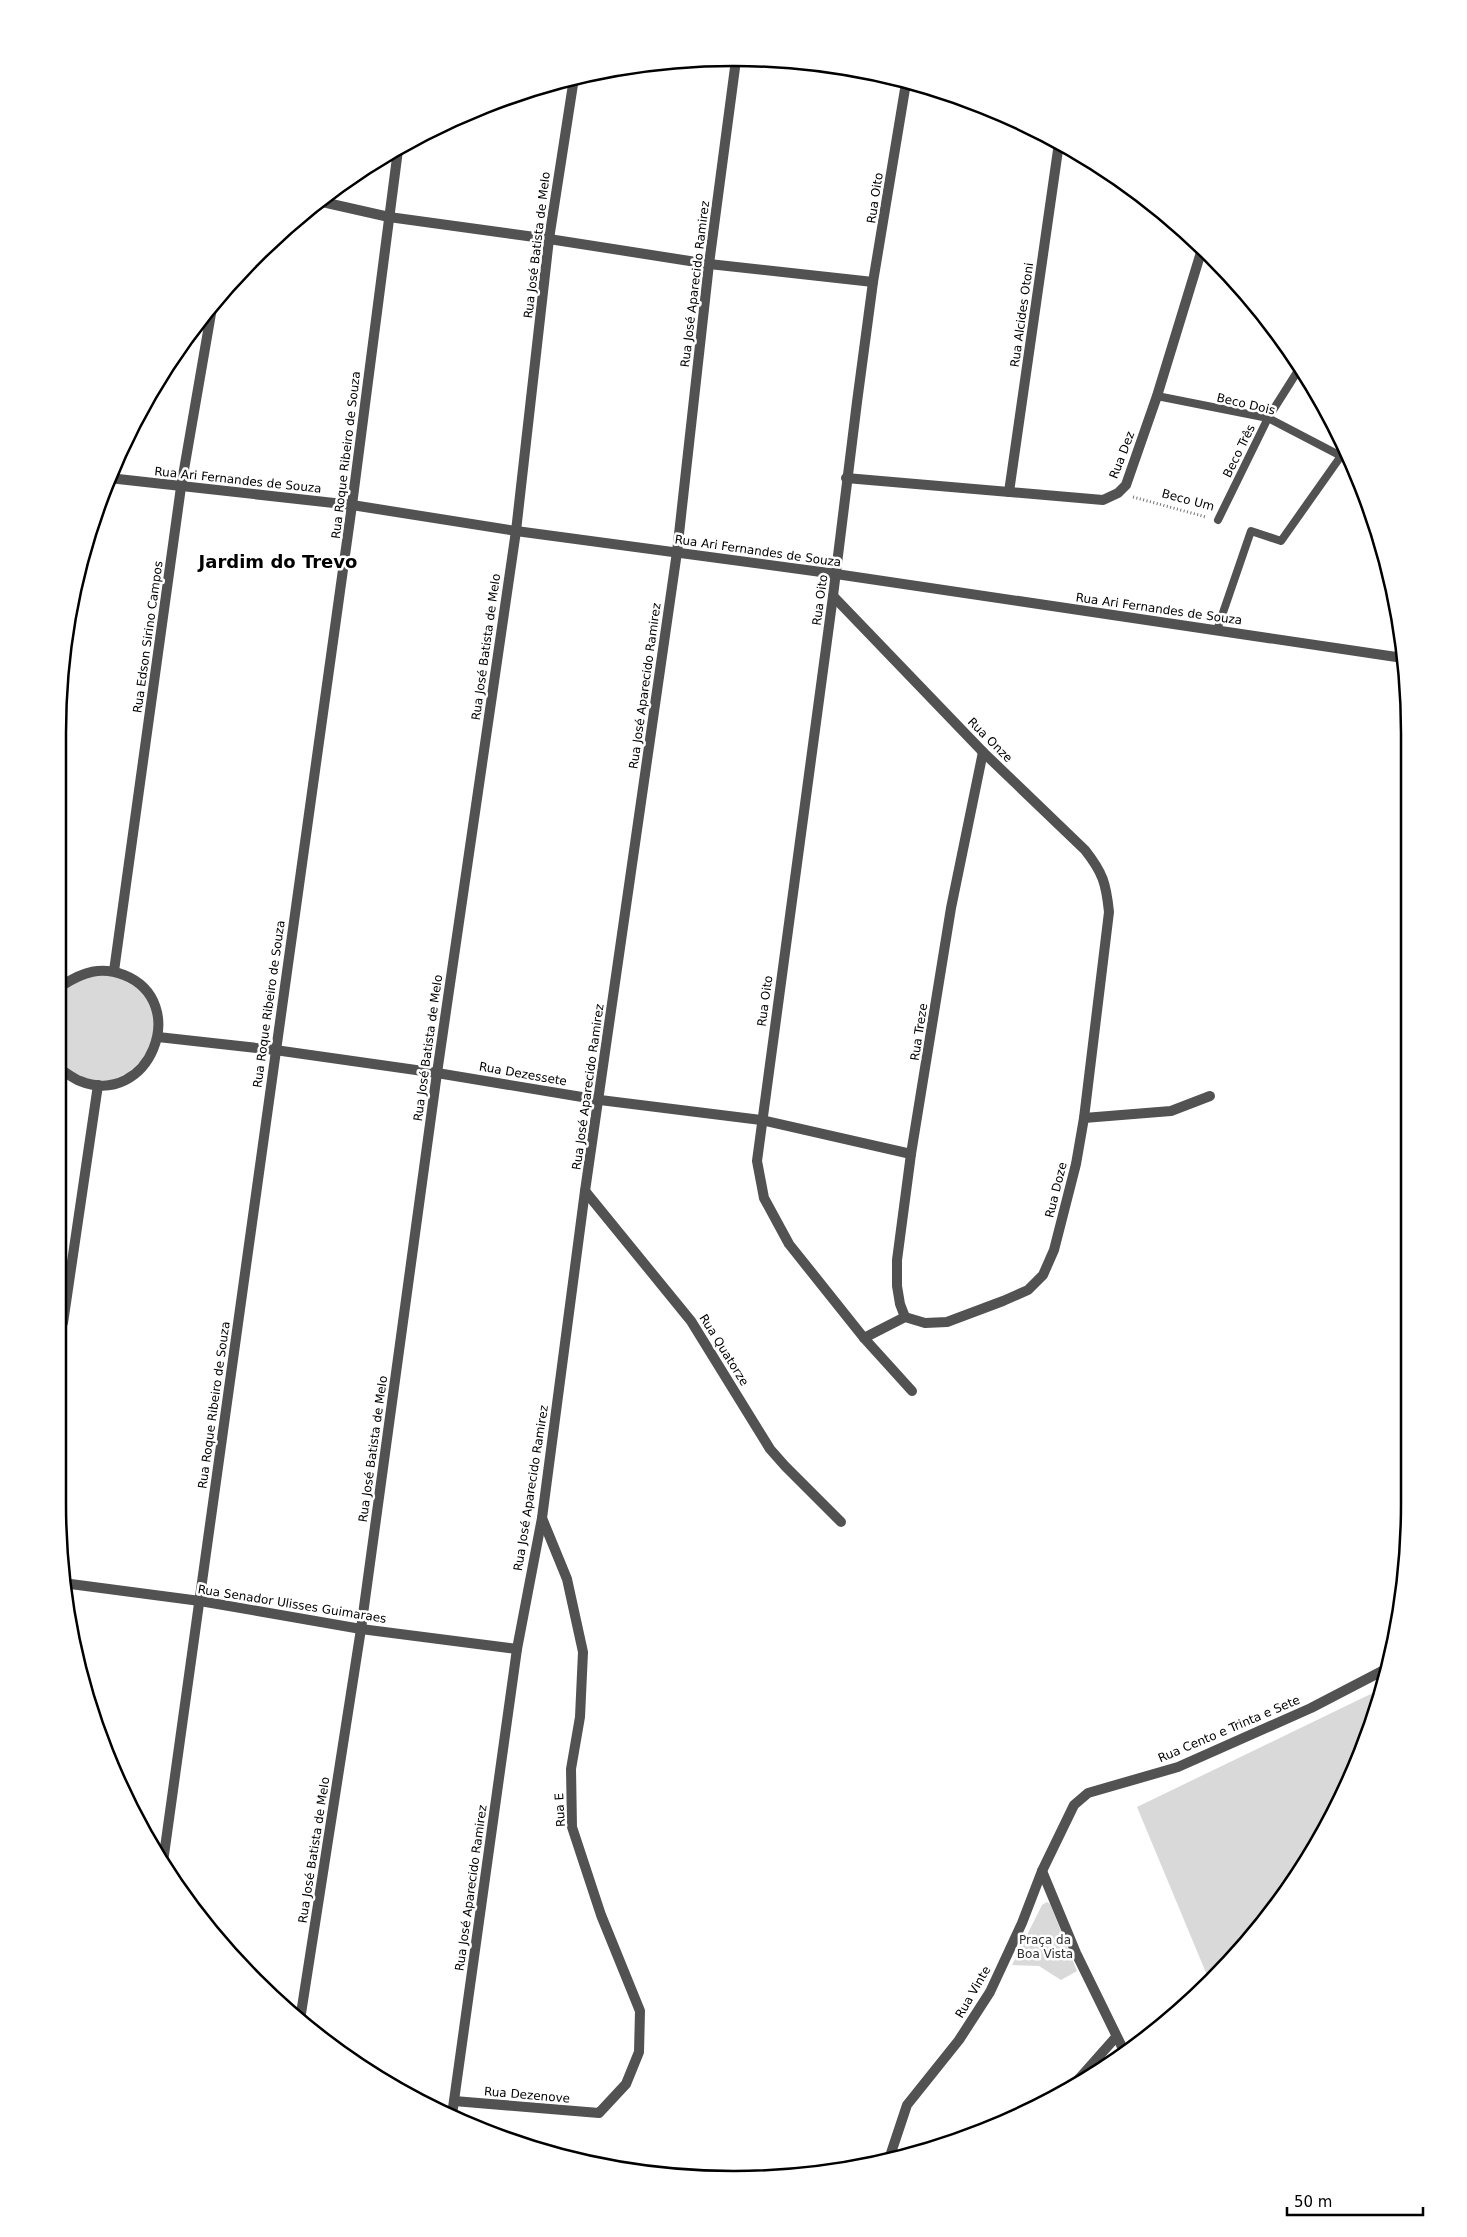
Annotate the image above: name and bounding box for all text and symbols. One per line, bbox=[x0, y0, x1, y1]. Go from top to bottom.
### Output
street label: Rua José Batista de Melo bbox=[521, 171, 553, 319]
street label: Rua Oito bbox=[864, 172, 886, 224]
street label: Rua José Aparecido Ramirez bbox=[678, 200, 712, 368]
street label: Rua Alcides Otoni bbox=[1008, 262, 1036, 368]
street label: Rua Roque Ribeiro de Souza bbox=[329, 370, 363, 540]
street label: Beco Dois bbox=[1215, 390, 1277, 418]
street label: Beco Três bbox=[1220, 422, 1258, 480]
street label: Rua Dez bbox=[1107, 429, 1137, 481]
street label: Rua Ari Fernandes de Souza bbox=[154, 464, 322, 496]
street label: Beco Um bbox=[1160, 486, 1216, 514]
street label: Rua Ari Fernandes de Souza bbox=[674, 532, 842, 570]
district label: Jardim do Trevo bbox=[197, 551, 357, 572]
street label: Rua Edson Sirino Campos bbox=[130, 560, 166, 714]
street label: Rua José Batista de Melo bbox=[469, 573, 503, 721]
street label: Rua Oito bbox=[809, 574, 831, 626]
street label: Rua Ari Fernandes de Souza bbox=[1075, 590, 1243, 628]
street label: Rua José Aparecido Ramirez bbox=[626, 602, 664, 770]
street label: Rua Onze bbox=[965, 715, 1015, 765]
street label: Rua Roque Ribeiro de Souza bbox=[250, 919, 288, 1089]
street label: Rua José Batista de Melo bbox=[411, 974, 445, 1122]
street label: Rua Oito bbox=[754, 975, 776, 1027]
street label: Rua Treze bbox=[908, 1002, 930, 1062]
street label: Rua José Aparecido Ramirez bbox=[569, 1003, 607, 1171]
street label: Rua Dezessete bbox=[478, 1059, 568, 1089]
street label: Rua Doze bbox=[1042, 1161, 1070, 1219]
street label: Rua Quatorze bbox=[696, 1312, 752, 1388]
street label: Rua Roque Ribeiro de Souza bbox=[195, 1320, 233, 1490]
street label: Rua José Batista de Melo bbox=[356, 1375, 390, 1523]
street label: Rua José Aparecido Ramirez bbox=[511, 1404, 551, 1572]
street label: Rua Senador Ulisses Guimaraes bbox=[197, 1582, 387, 1626]
street label: Rua Cento e Trinta e Sete bbox=[1156, 1693, 1302, 1765]
street label: Rua José Batista de Melo bbox=[296, 1776, 332, 1924]
street label: Rua E bbox=[552, 1793, 568, 1827]
street label: Rua José Aparecido Ramirez bbox=[452, 1804, 490, 1972]
park label: Praça da Boa Vista bbox=[1017, 1933, 1073, 1961]
street label: Rua Vinte bbox=[953, 1964, 993, 2020]
street label: Rua Dezenove bbox=[483, 2084, 571, 2106]
scale bar bbox=[1287, 2184, 1423, 2216]
text: 50 m bbox=[1294, 2193, 1332, 2211]

